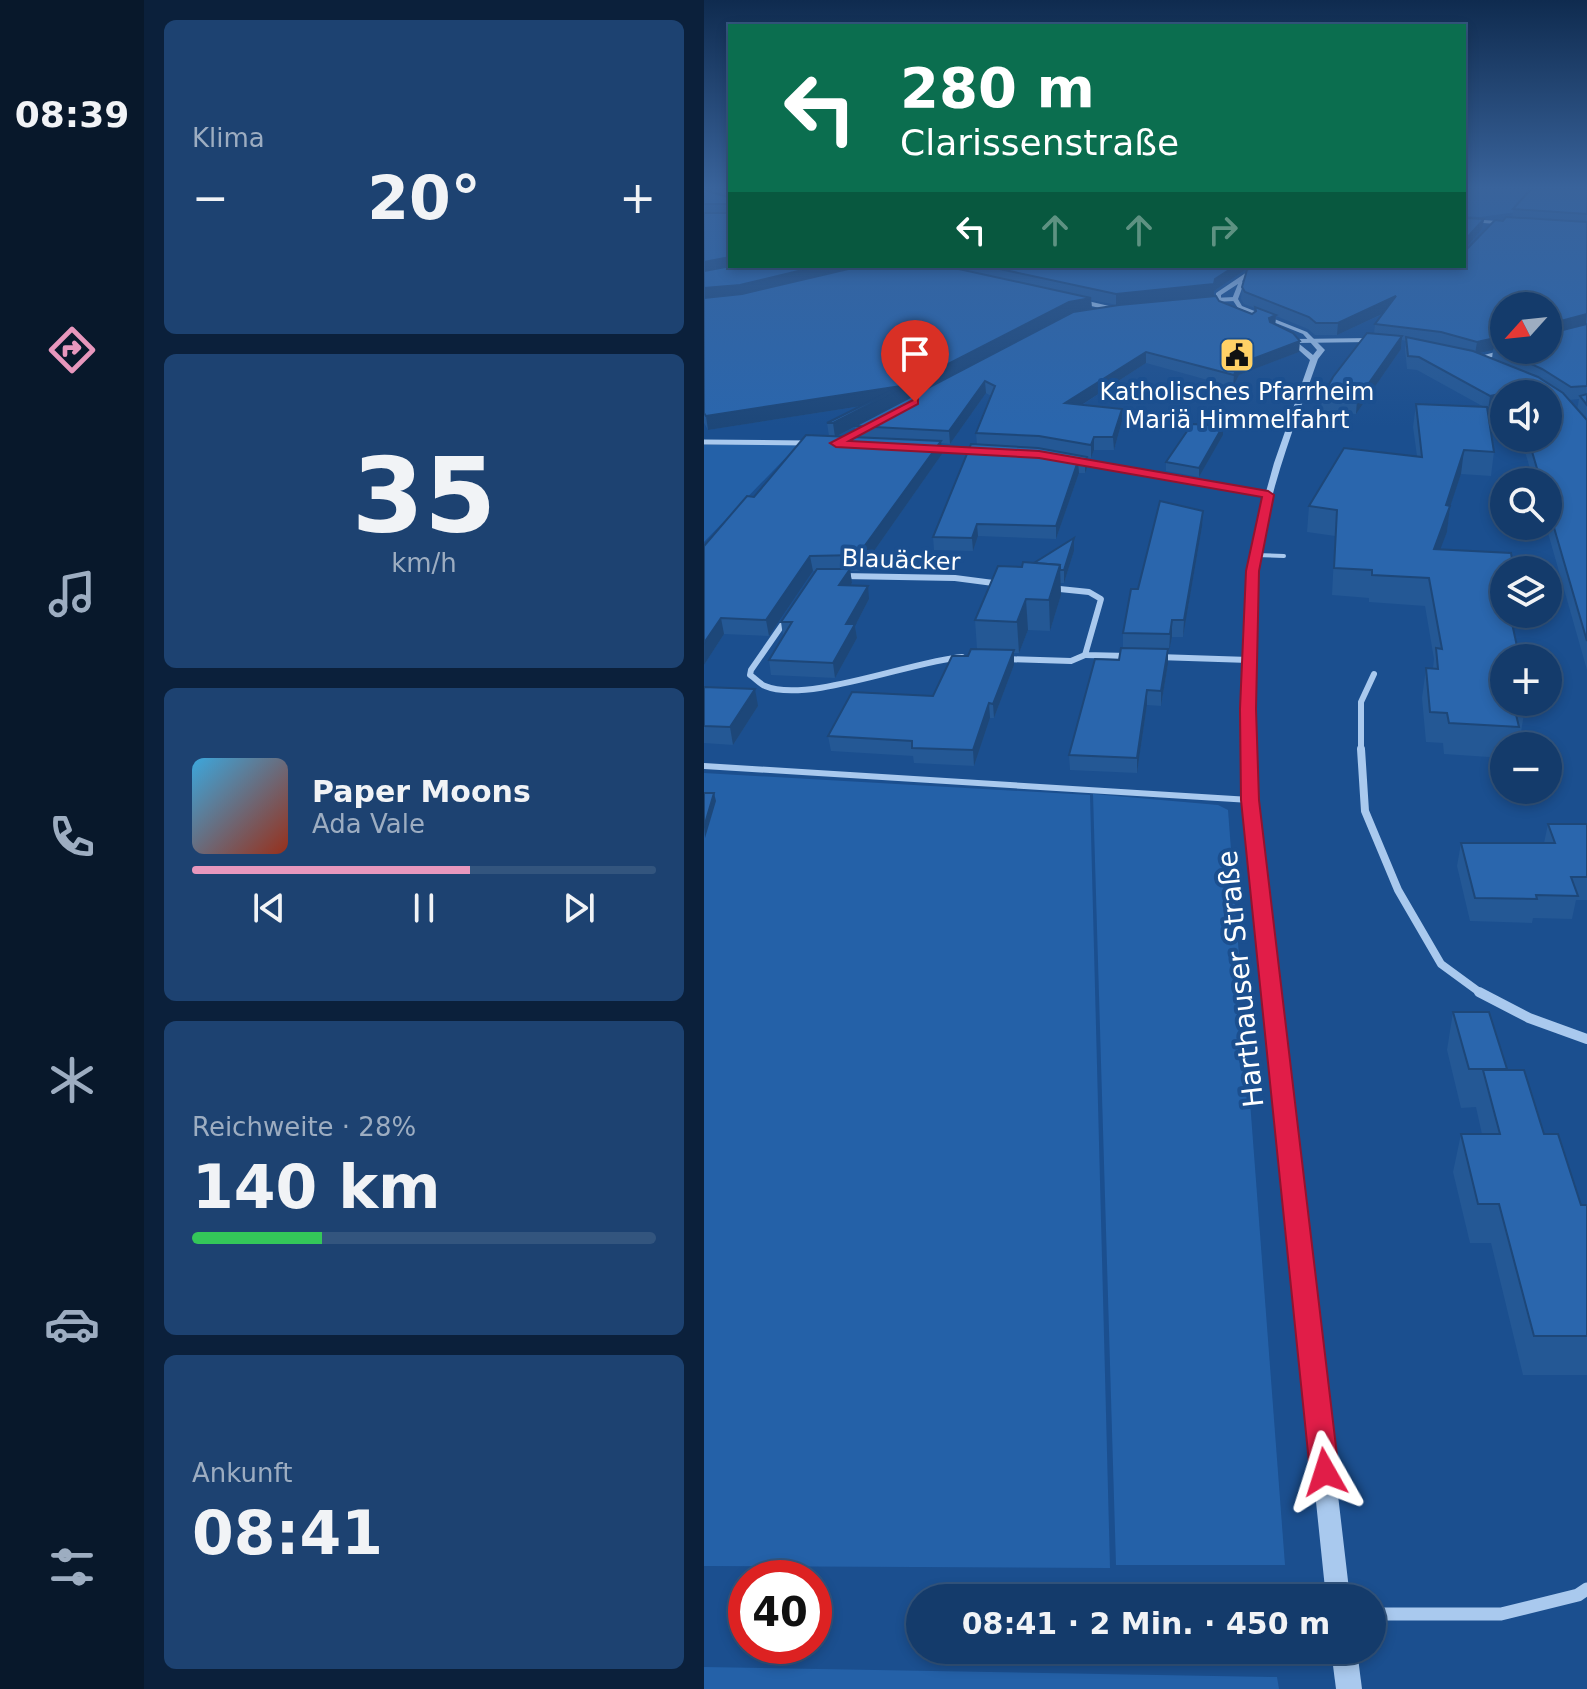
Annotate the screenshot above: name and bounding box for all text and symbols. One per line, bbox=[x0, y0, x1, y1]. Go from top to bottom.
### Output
text: 280 m bbox=[900, 55, 1095, 120]
icon: left bbox=[768, 56, 872, 160]
text: 08:39 bbox=[15, 94, 129, 135]
text: Clarissenstraße bbox=[900, 122, 1179, 163]
text: Klima bbox=[192, 123, 265, 153]
text: 20° bbox=[367, 163, 481, 233]
text: − bbox=[192, 172, 229, 223]
text: + bbox=[619, 172, 656, 223]
icon: left bbox=[949, 208, 993, 252]
icon: ahead bbox=[1033, 208, 1077, 252]
icon: ahead bbox=[1117, 208, 1161, 252]
icon: right bbox=[1201, 208, 1245, 252]
north arrow bbox=[1490, 292, 1562, 364]
map controls bbox=[1490, 292, 1562, 804]
pin bbox=[881, 320, 949, 402]
icon: directions bbox=[44, 322, 100, 378]
icon: arrive bbox=[893, 332, 937, 376]
public building icon: Katholisches Pfarrheim Mariä Himmelfahrt bbox=[1218, 336, 1256, 374]
place label: Katholisches Pfarrheim Mariä Himmelfahrt bbox=[1099, 378, 1375, 434]
button: sound bbox=[1490, 380, 1562, 452]
text: 35 bbox=[352, 435, 496, 557]
button: search bbox=[1490, 468, 1562, 540]
street label: Blauäcker bbox=[841, 544, 961, 576]
text: km/h bbox=[391, 548, 457, 578]
button: layers bbox=[1490, 556, 1562, 628]
icon: music bbox=[44, 566, 100, 622]
button: + bbox=[1490, 644, 1562, 716]
button: − bbox=[1490, 732, 1562, 804]
text: Paper Moons bbox=[312, 774, 531, 809]
icon: phone bbox=[44, 809, 100, 865]
text: Ada Vale bbox=[312, 809, 425, 839]
street label: Harthauser Straße bbox=[1211, 849, 1270, 1109]
icon: previous bbox=[247, 886, 291, 930]
icon: pause bbox=[402, 886, 446, 930]
icon: next bbox=[557, 886, 601, 930]
icon: climate bbox=[44, 1052, 100, 1108]
text: Reichweite · 28% bbox=[192, 1112, 416, 1142]
text: 140 km bbox=[192, 1152, 441, 1222]
icon: car bbox=[44, 1296, 100, 1352]
position arrow bbox=[1283, 1430, 1367, 1514]
text: Ankunft bbox=[192, 1458, 292, 1488]
text: 08:41 bbox=[192, 1498, 383, 1568]
icon: filters bbox=[44, 1539, 100, 1595]
speed limit sign: 40 bbox=[728, 1560, 832, 1664]
text: 08:41 · 2 Min. · 450 m bbox=[962, 1606, 1330, 1641]

